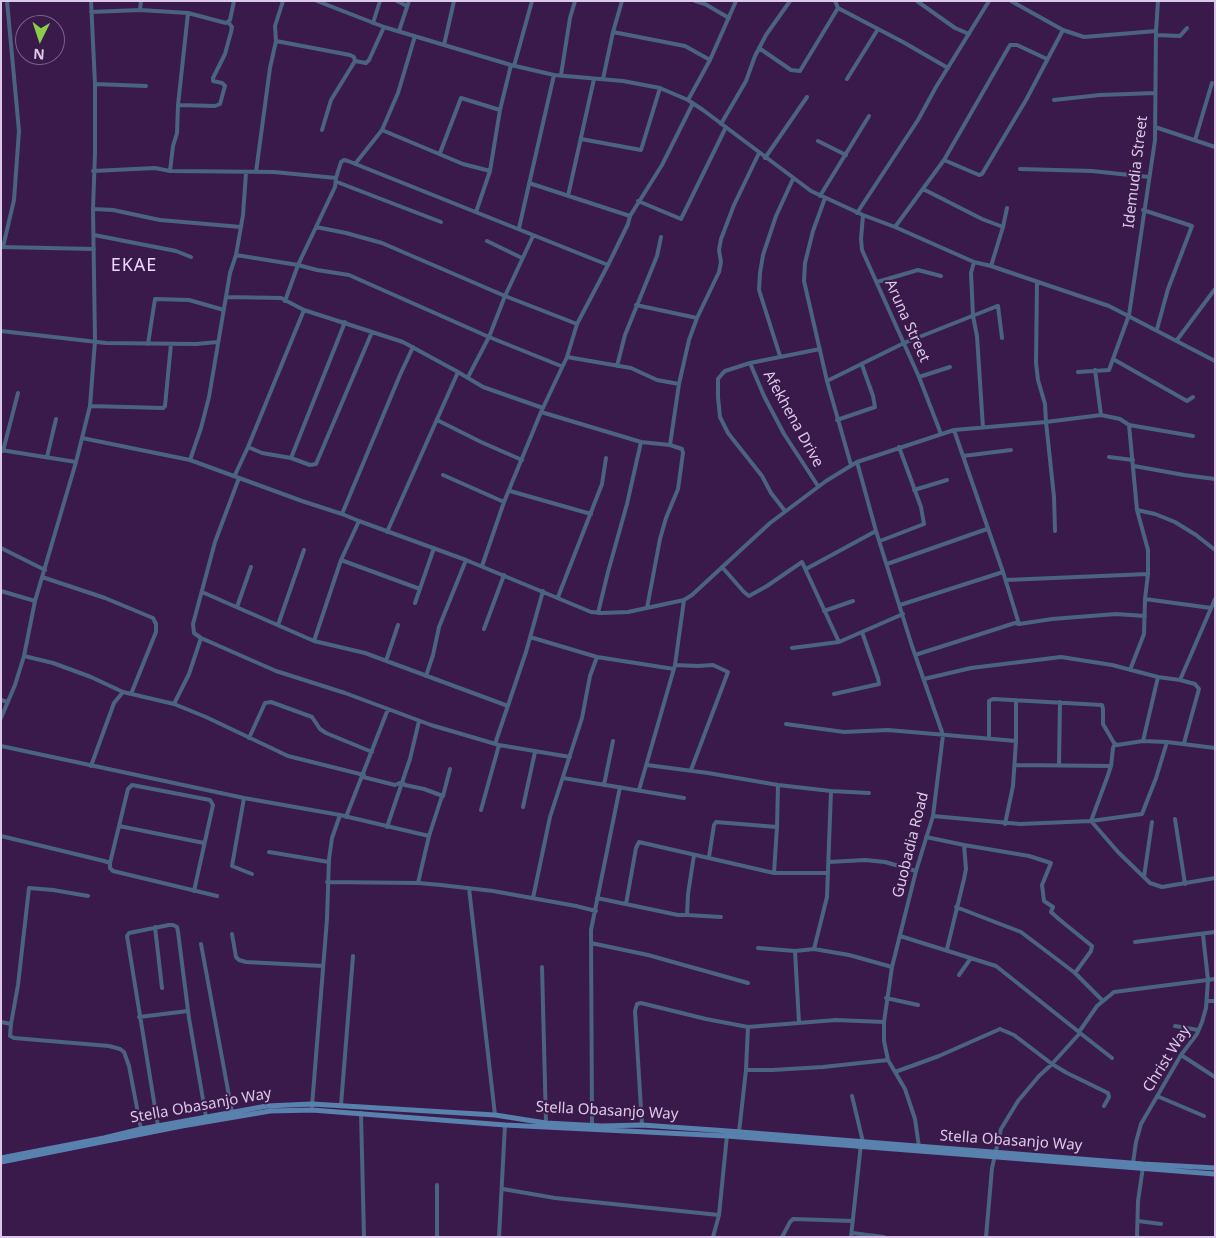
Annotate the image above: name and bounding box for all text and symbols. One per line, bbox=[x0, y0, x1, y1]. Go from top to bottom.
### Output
north arrow bbox=[15, 15, 65, 65]
text: N bbox=[33, 45, 45, 64]
street label: Idemudia Street bbox=[1120, 115, 1152, 229]
district label: EKAE bbox=[110, 255, 158, 277]
street label: Aruna Street bbox=[881, 277, 933, 365]
street label: Afekhena Drive bbox=[759, 368, 827, 470]
street label: Guobadia Road bbox=[889, 790, 933, 900]
street label: Christ Way bbox=[1139, 1022, 1195, 1096]
street label: Stella Obasanjo Way bbox=[129, 1085, 273, 1127]
street label: Stella Obasanjo Way bbox=[535, 1098, 679, 1124]
street label: Stella Obasanjo Way bbox=[939, 1127, 1083, 1155]

